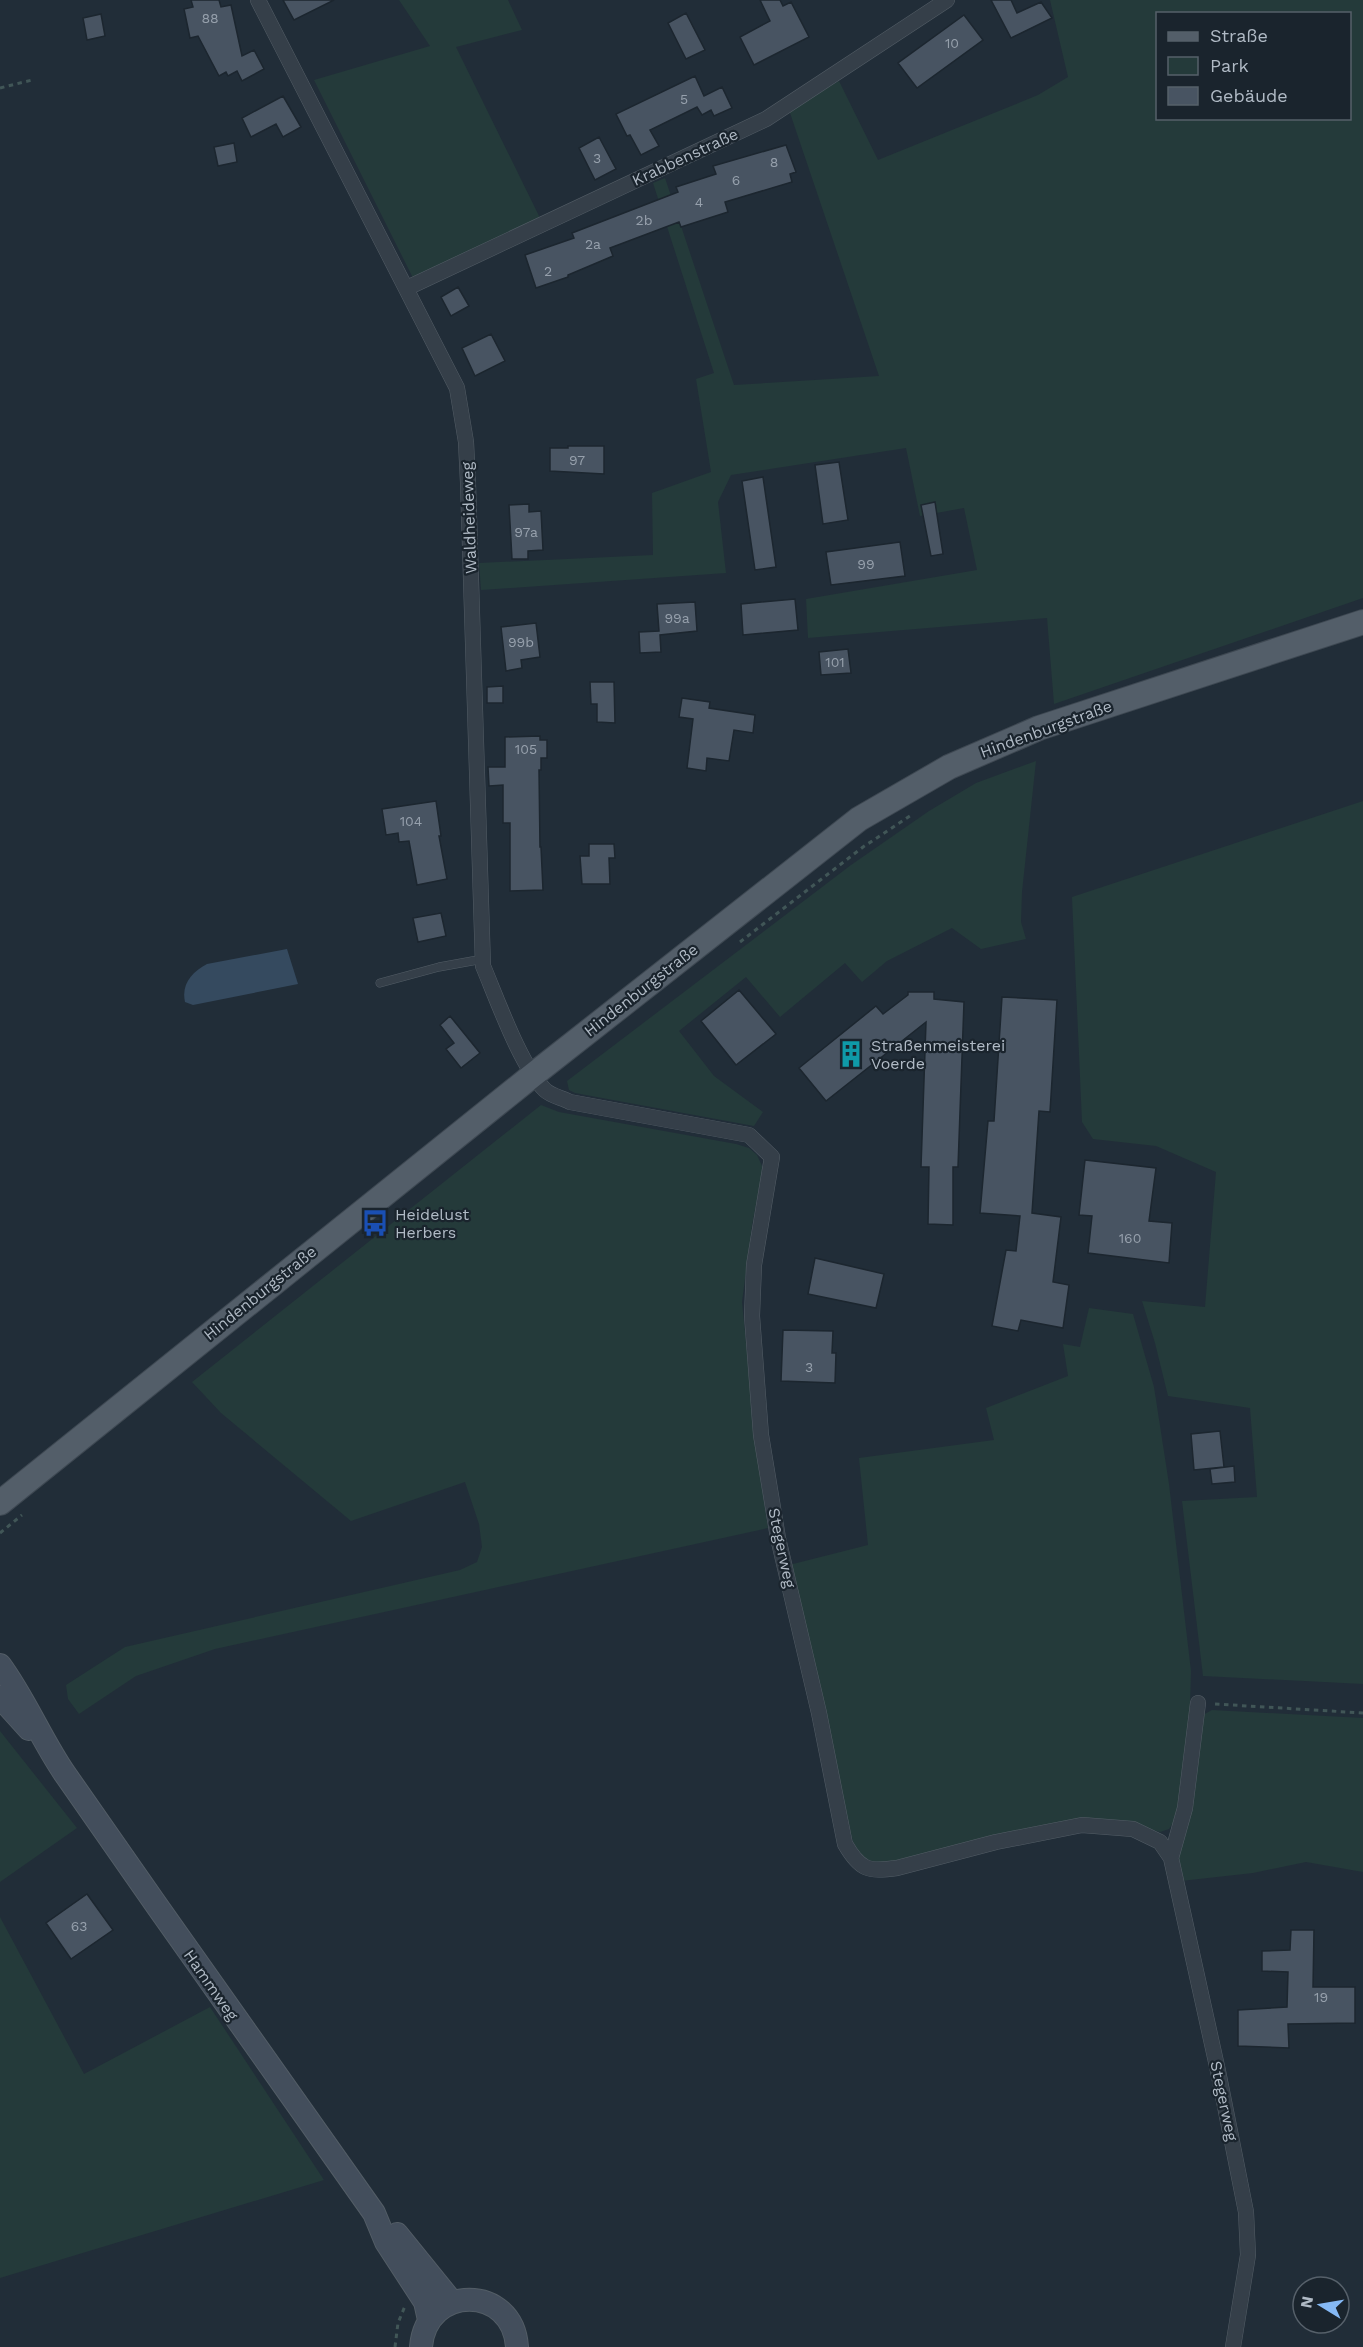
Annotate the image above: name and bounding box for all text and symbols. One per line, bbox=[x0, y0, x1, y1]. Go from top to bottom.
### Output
house number: 88 bbox=[201, 10, 219, 26]
legend bbox=[1156, 12, 1351, 120]
text: Straße bbox=[1210, 25, 1268, 46]
house number: 10 bbox=[945, 35, 959, 51]
text: Park bbox=[1210, 55, 1249, 76]
text: Gebäude bbox=[1210, 85, 1288, 106]
house number: 5 bbox=[680, 91, 688, 107]
street label: Krabbenstraße bbox=[629, 124, 741, 190]
house number: 3 bbox=[593, 150, 601, 166]
house number: 8 bbox=[770, 154, 778, 170]
house number: 6 bbox=[732, 172, 740, 188]
house number: 4 bbox=[695, 194, 703, 210]
house number: 2b bbox=[636, 212, 652, 228]
house number: 2a bbox=[585, 236, 601, 252]
house number: 2 bbox=[544, 263, 552, 279]
house number: 97 bbox=[569, 452, 585, 468]
street label: Waldheideweg bbox=[458, 461, 480, 574]
house number: 97a bbox=[514, 524, 538, 540]
house number: 99 bbox=[857, 556, 875, 572]
house number: 99a bbox=[664, 610, 690, 626]
house number: 99b bbox=[508, 634, 534, 650]
house number: 101 bbox=[825, 654, 845, 670]
street label: Hindenburgstraße bbox=[977, 696, 1115, 762]
house number: 105 bbox=[515, 741, 537, 757]
house number: 104 bbox=[400, 813, 422, 829]
street label: Hindenburgstraße bbox=[580, 940, 702, 1040]
place label: Straßenmeisterei Voerde bbox=[871, 1036, 1005, 1073]
building icon: Straßenmeisterei Voerde bbox=[836, 1039, 866, 1069]
place label: Heidelust Herbers bbox=[395, 1205, 470, 1242]
bus stop icon: Heidelust Herbers bbox=[360, 1208, 390, 1238]
house number: 160 bbox=[1119, 1230, 1141, 1246]
street label: Hindenburgstraße bbox=[200, 1242, 320, 1344]
house number: 3 bbox=[805, 1359, 813, 1375]
street label: Stegerweg bbox=[764, 1506, 800, 1590]
house number: 63 bbox=[71, 1918, 87, 1934]
street label: Hammweg bbox=[180, 1946, 243, 2024]
house number: 19 bbox=[1314, 1989, 1328, 2005]
street label: Stegerweg bbox=[1206, 2059, 1242, 2143]
north arrow bbox=[1291, 2275, 1351, 2335]
text: N bbox=[1296, 2295, 1317, 2310]

